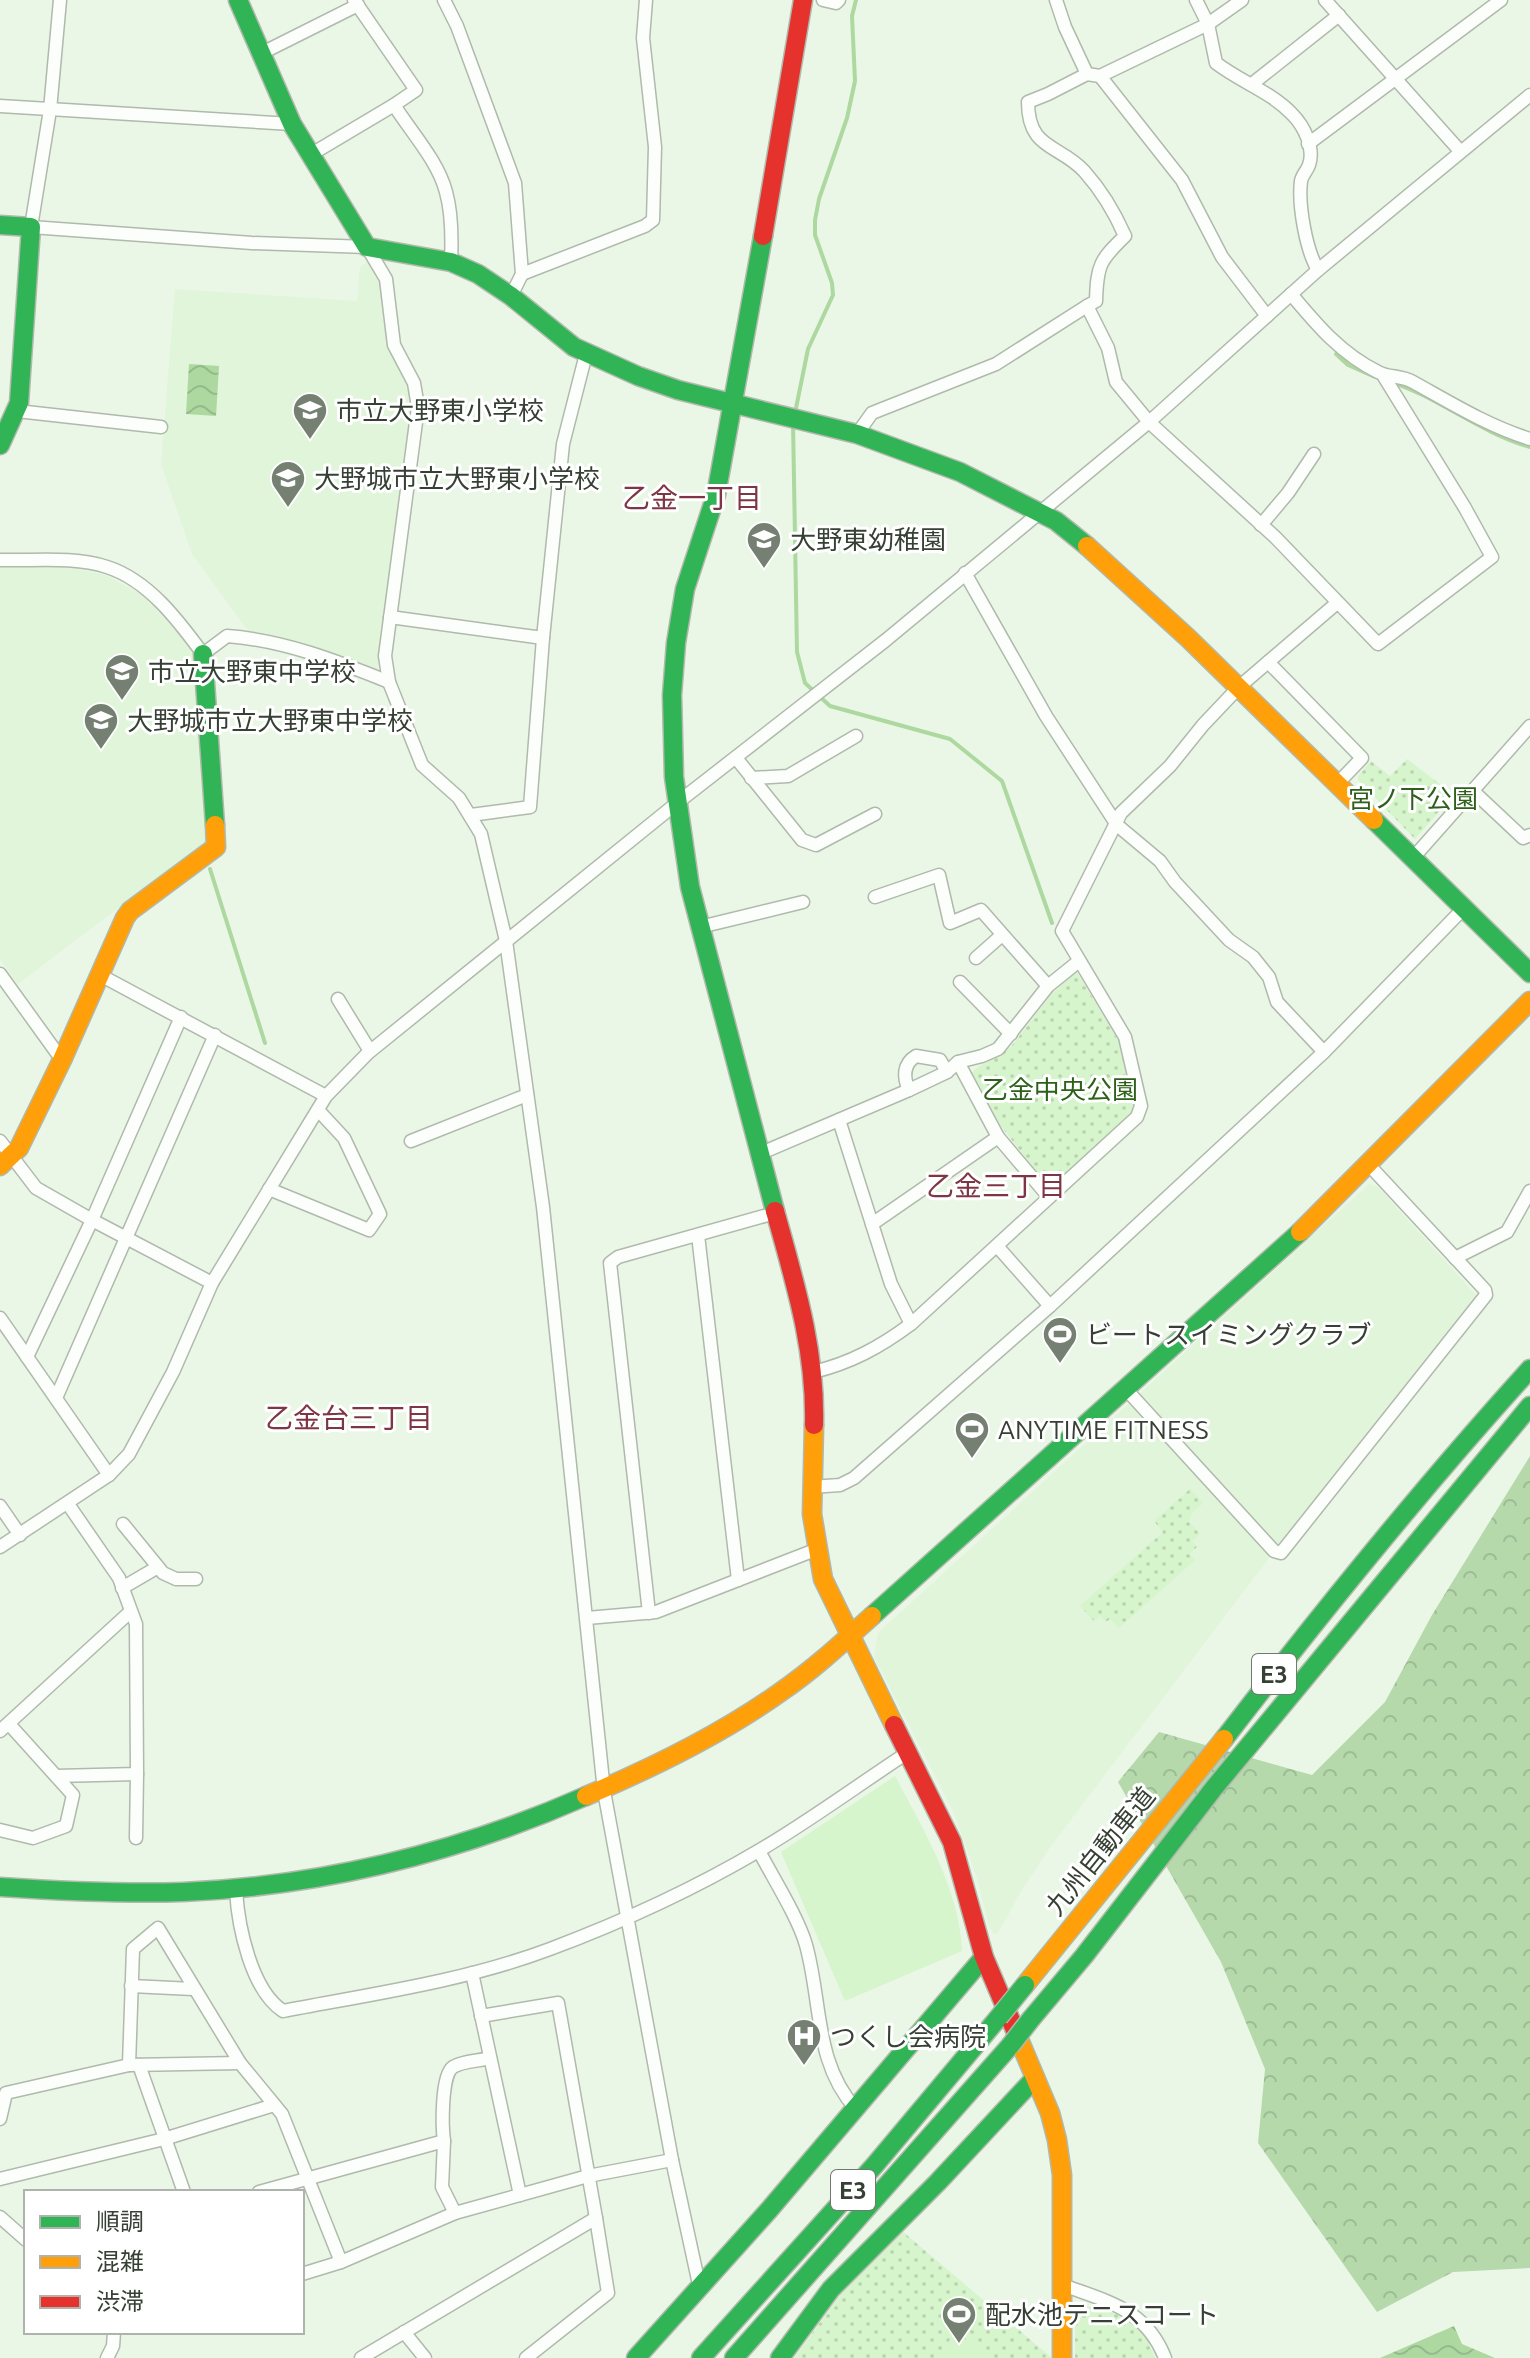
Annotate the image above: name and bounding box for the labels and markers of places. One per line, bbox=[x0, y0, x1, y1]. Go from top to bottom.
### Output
school or university icon: 市立大野東小学校 bbox=[291, 391, 329, 441]
place label: 市立大野東小学校 bbox=[336, 396, 544, 425]
school or university icon: 大野城市立大野東小学校 bbox=[269, 459, 307, 509]
place label: 大野城市立大野東小学校 bbox=[314, 464, 600, 493]
school or university icon: 大野東幼稚園 bbox=[745, 520, 783, 570]
place label: 大野東幼稚園 bbox=[790, 525, 946, 554]
school or university icon: 市立大野東中学校 bbox=[103, 652, 141, 702]
place label: 市立大野東中学校 bbox=[148, 657, 356, 686]
school or university icon: 大野城市立大野東中学校 bbox=[82, 701, 120, 751]
place label: 大野城市立大野東中学校 bbox=[127, 706, 413, 735]
sports icon: ビートスイミングクラブ bbox=[1041, 1315, 1079, 1365]
place label: ビートスイミングクラブ bbox=[1086, 1320, 1371, 1349]
sports icon: ANYTIME FITNESS bbox=[953, 1410, 991, 1460]
place label: ANYTIME FITNESS bbox=[998, 1415, 1209, 1444]
hospital icon: つくし会病院 bbox=[785, 2017, 823, 2067]
place label: つくし会病院 bbox=[830, 2022, 986, 2051]
sports icon: 配水池テニスコート bbox=[940, 2295, 978, 2345]
place label: 配水池テニスコート bbox=[985, 2300, 1219, 2329]

